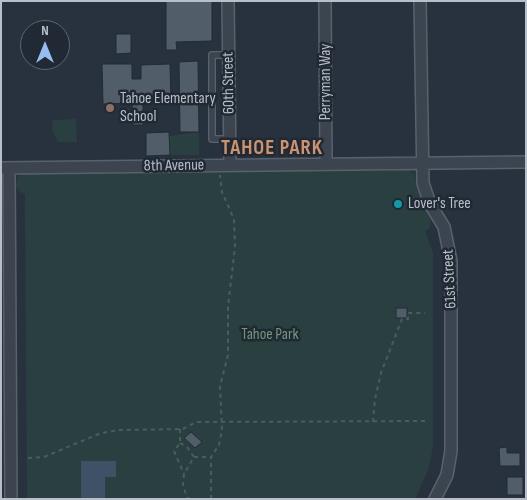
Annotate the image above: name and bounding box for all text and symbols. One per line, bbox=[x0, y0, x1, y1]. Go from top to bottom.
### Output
north arrow bbox=[20, 20, 70, 70]
text: N bbox=[41, 22, 49, 39]
street label: Perryman Way bbox=[316, 44, 336, 120]
street label: 60th Street bbox=[219, 52, 239, 114]
place label: Tahoe Elementary School bbox=[120, 89, 216, 127]
marker: Tahoe Elementary School bbox=[104, 102, 116, 114]
district label: TAHOE PARK bbox=[220, 136, 324, 162]
street label: 8th Avenue bbox=[144, 156, 204, 176]
place label: Lover's Tree bbox=[408, 194, 471, 214]
marker: Lover's Tree bbox=[392, 198, 404, 210]
street label: 61st Street bbox=[439, 249, 461, 309]
park label: Tahoe Park bbox=[241, 325, 299, 345]

